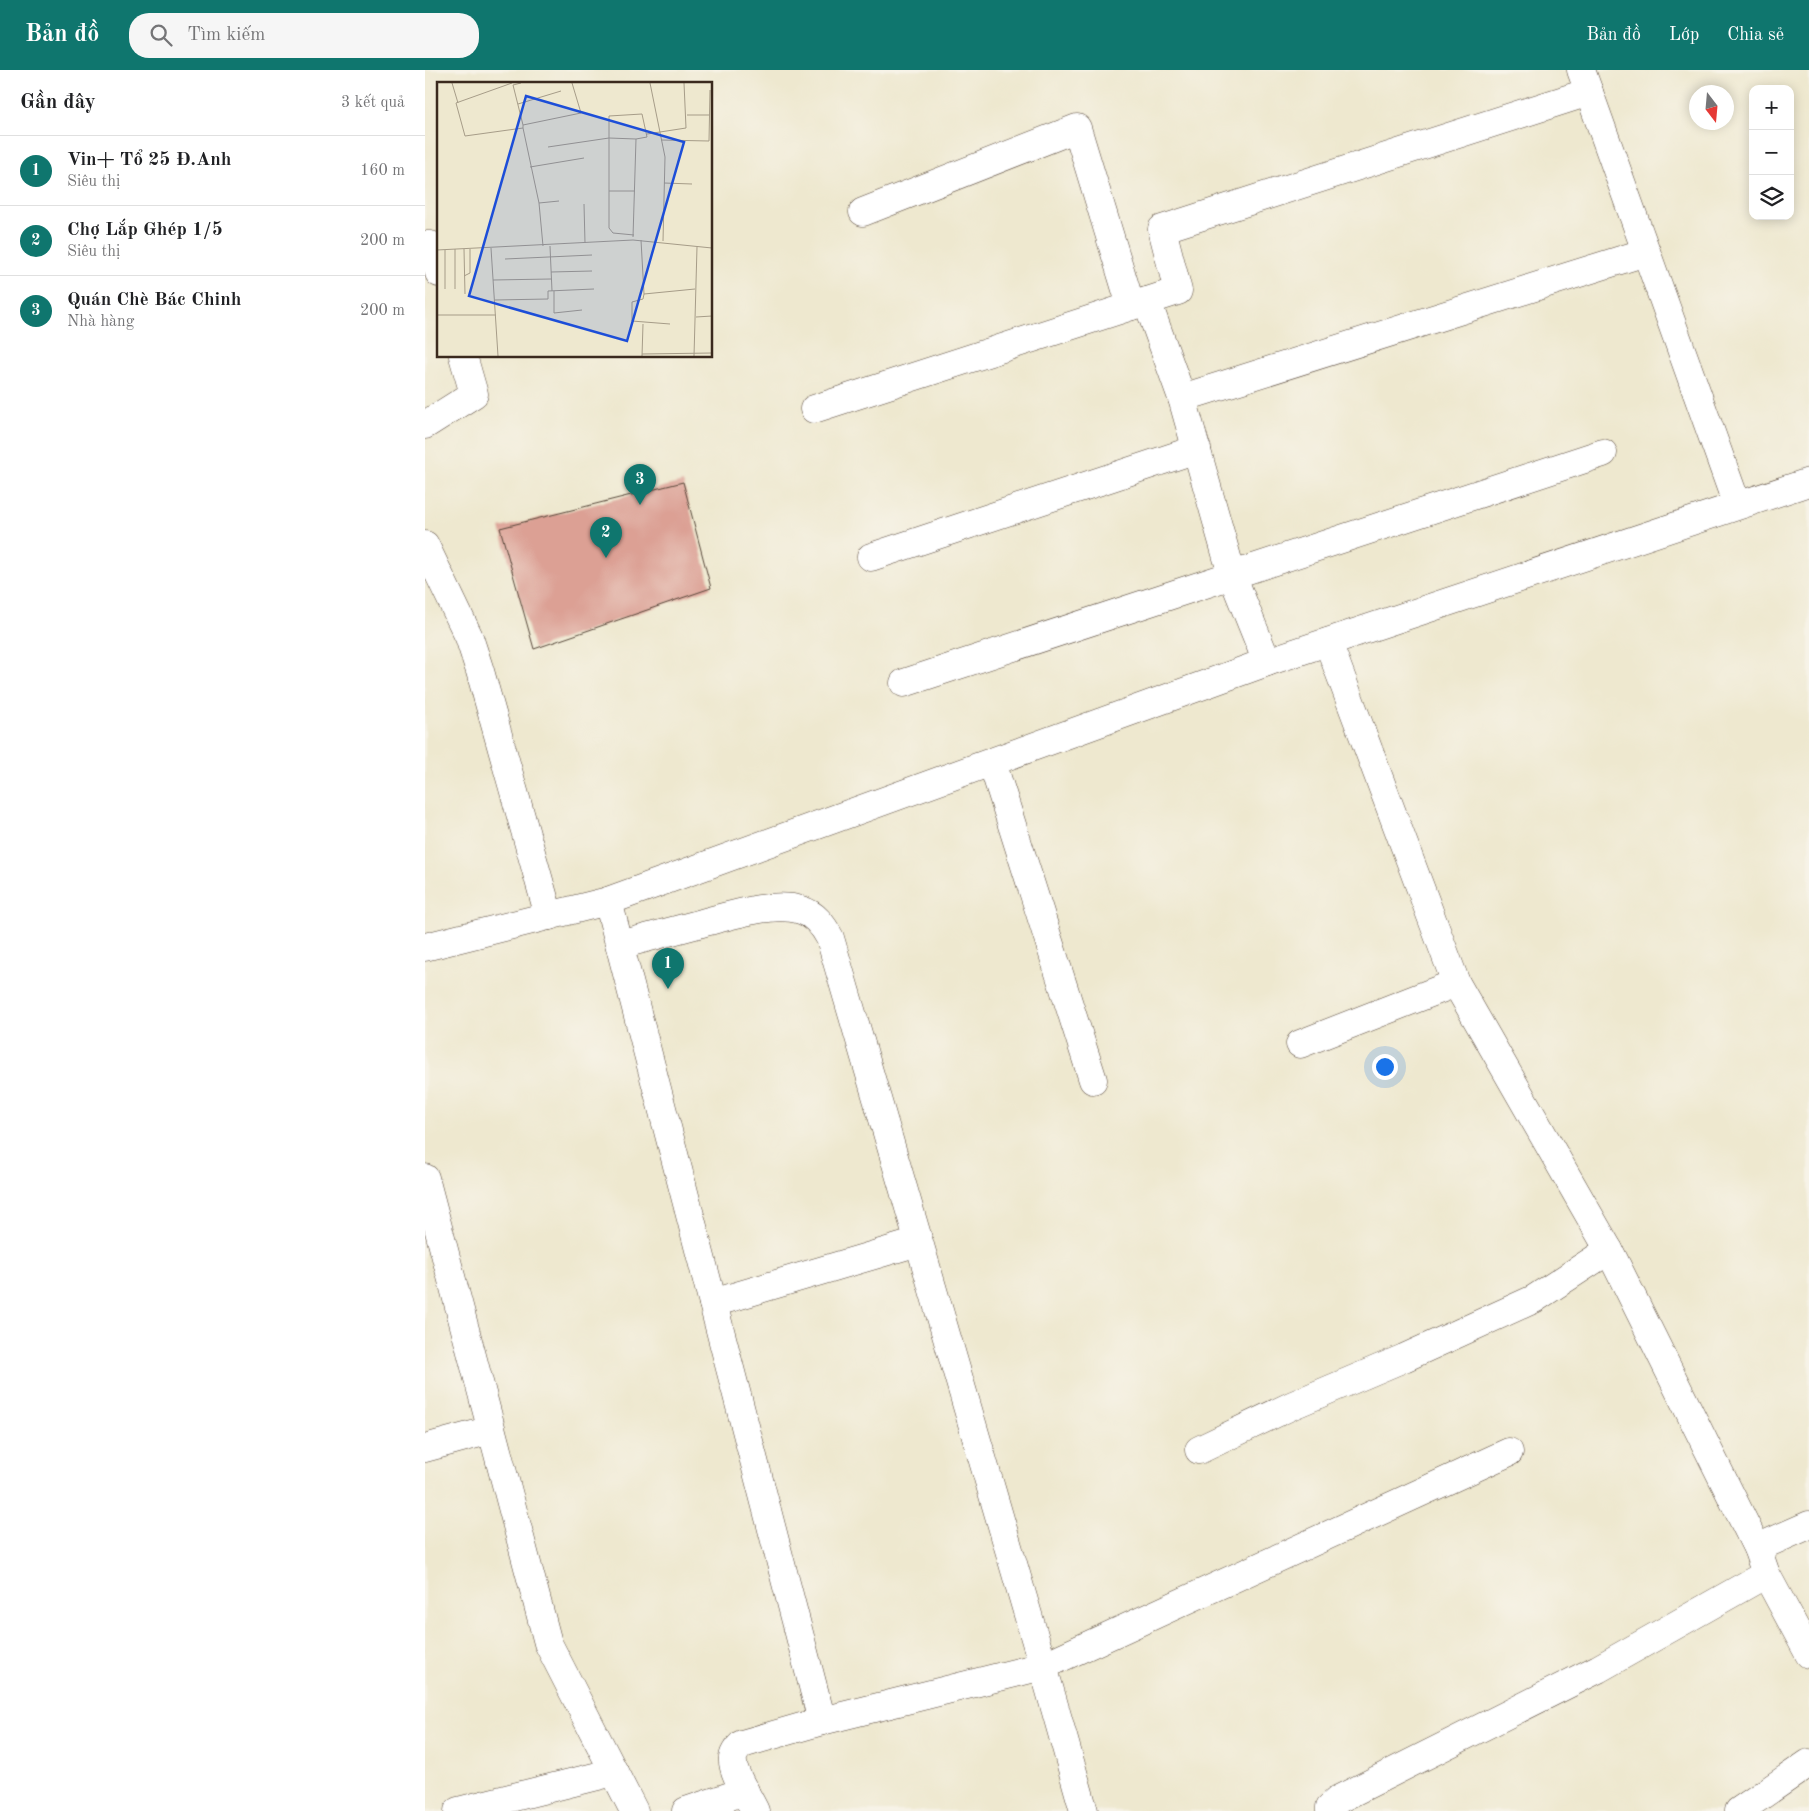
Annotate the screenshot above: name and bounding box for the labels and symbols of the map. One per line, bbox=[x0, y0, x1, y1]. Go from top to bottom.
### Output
inset map bbox=[437, 82, 713, 358]
north arrow bbox=[1689, 85, 1734, 130]
pin: 3 bbox=[624, 464, 656, 505]
pin: 2 bbox=[590, 517, 622, 558]
pin: 1 bbox=[652, 948, 684, 989]
your location bbox=[1372, 1054, 1398, 1080]

